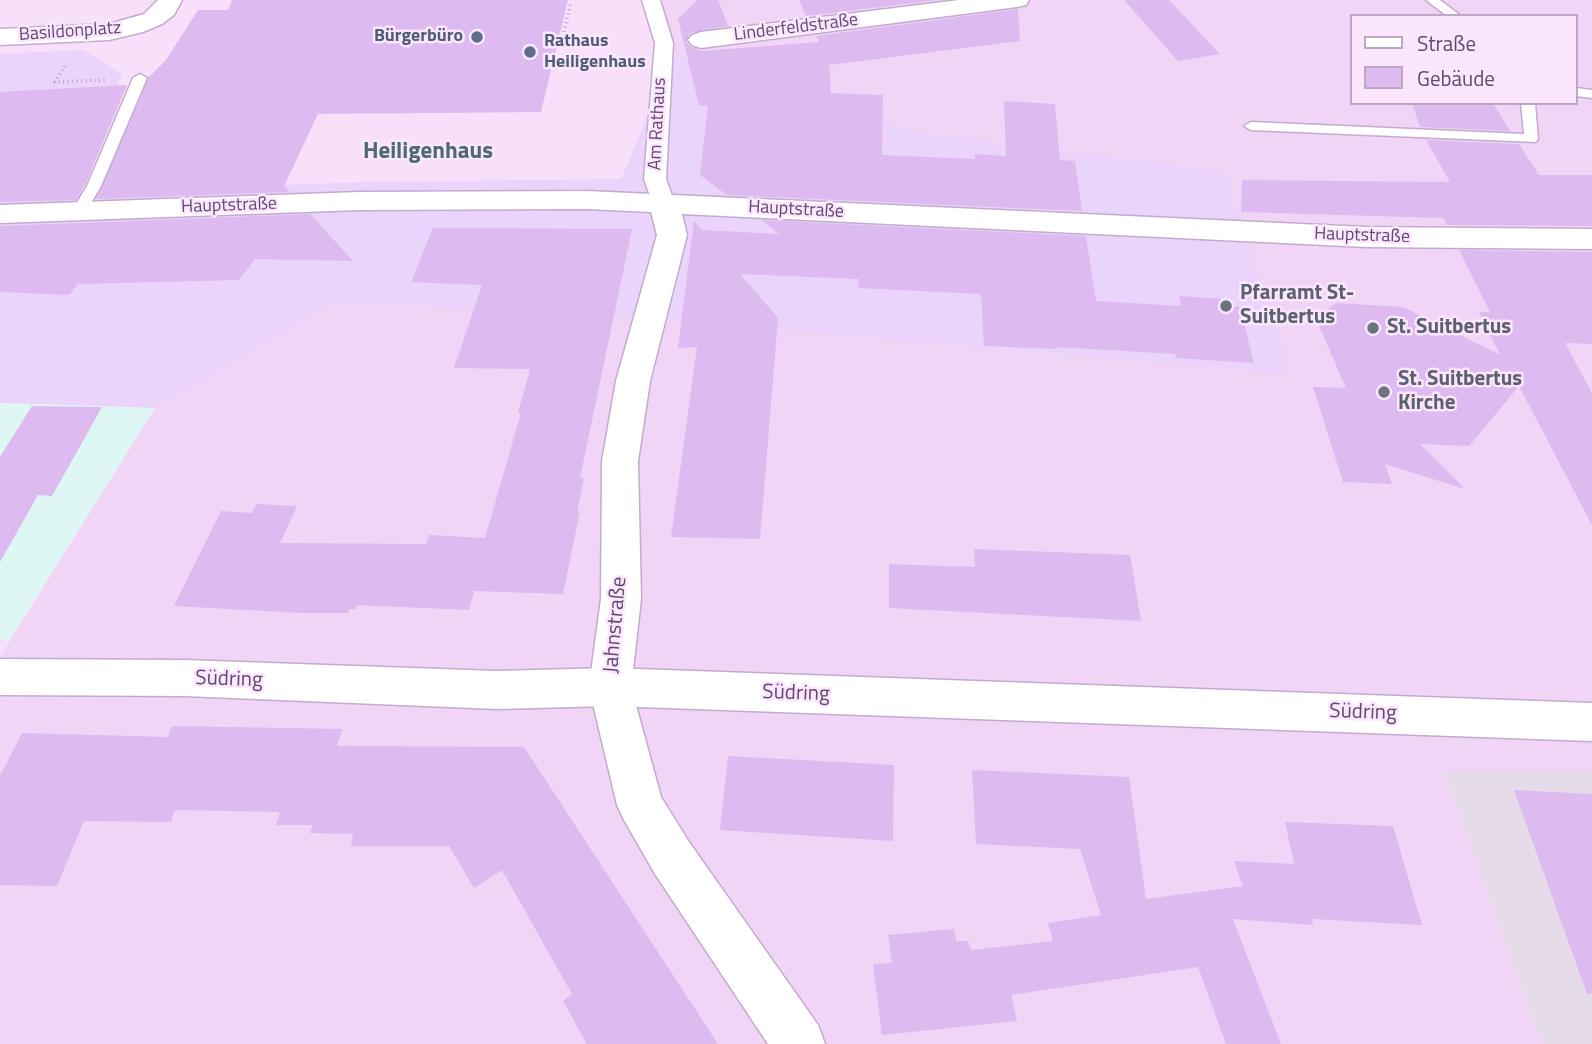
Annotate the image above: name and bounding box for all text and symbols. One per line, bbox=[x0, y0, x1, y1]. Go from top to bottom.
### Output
street label: Linderfeldstraße bbox=[733, 10, 859, 46]
legend bbox=[1350, 14, 1578, 105]
street label: Basildonplatz bbox=[18, 18, 122, 46]
place label: Bürgerbüro bbox=[374, 26, 463, 48]
text: Straße bbox=[1417, 27, 1476, 59]
marker: Bürgerbüro bbox=[469, 29, 485, 45]
place label: Rathaus Heiligenhaus bbox=[544, 31, 646, 74]
marker: Rathaus Heiligenhaus bbox=[522, 44, 538, 60]
text: Gebäude bbox=[1417, 62, 1495, 94]
street label: Am Rathaus bbox=[645, 77, 671, 171]
district label: Heiligenhaus bbox=[363, 138, 493, 166]
street label: Hauptstraße bbox=[181, 194, 277, 218]
street label: Hauptstraße bbox=[748, 197, 844, 223]
street label: Hauptstraße bbox=[1314, 224, 1410, 248]
place label: Pfarramt St- Suitbertus bbox=[1240, 281, 1354, 331]
marker: Pfarramt St- Suitbertus bbox=[1218, 298, 1234, 314]
place label: St. Suitbertus bbox=[1387, 315, 1511, 341]
marker: St. Suitbertus bbox=[1365, 320, 1381, 336]
place label: St. Suitbertus Kirche bbox=[1398, 367, 1522, 417]
marker: St. Suitbertus Kirche bbox=[1376, 384, 1392, 400]
street label: Jahnstraße bbox=[599, 576, 633, 674]
street label: Südring bbox=[195, 666, 263, 694]
street label: Südring bbox=[762, 680, 830, 708]
street label: Südring bbox=[1329, 699, 1397, 727]

